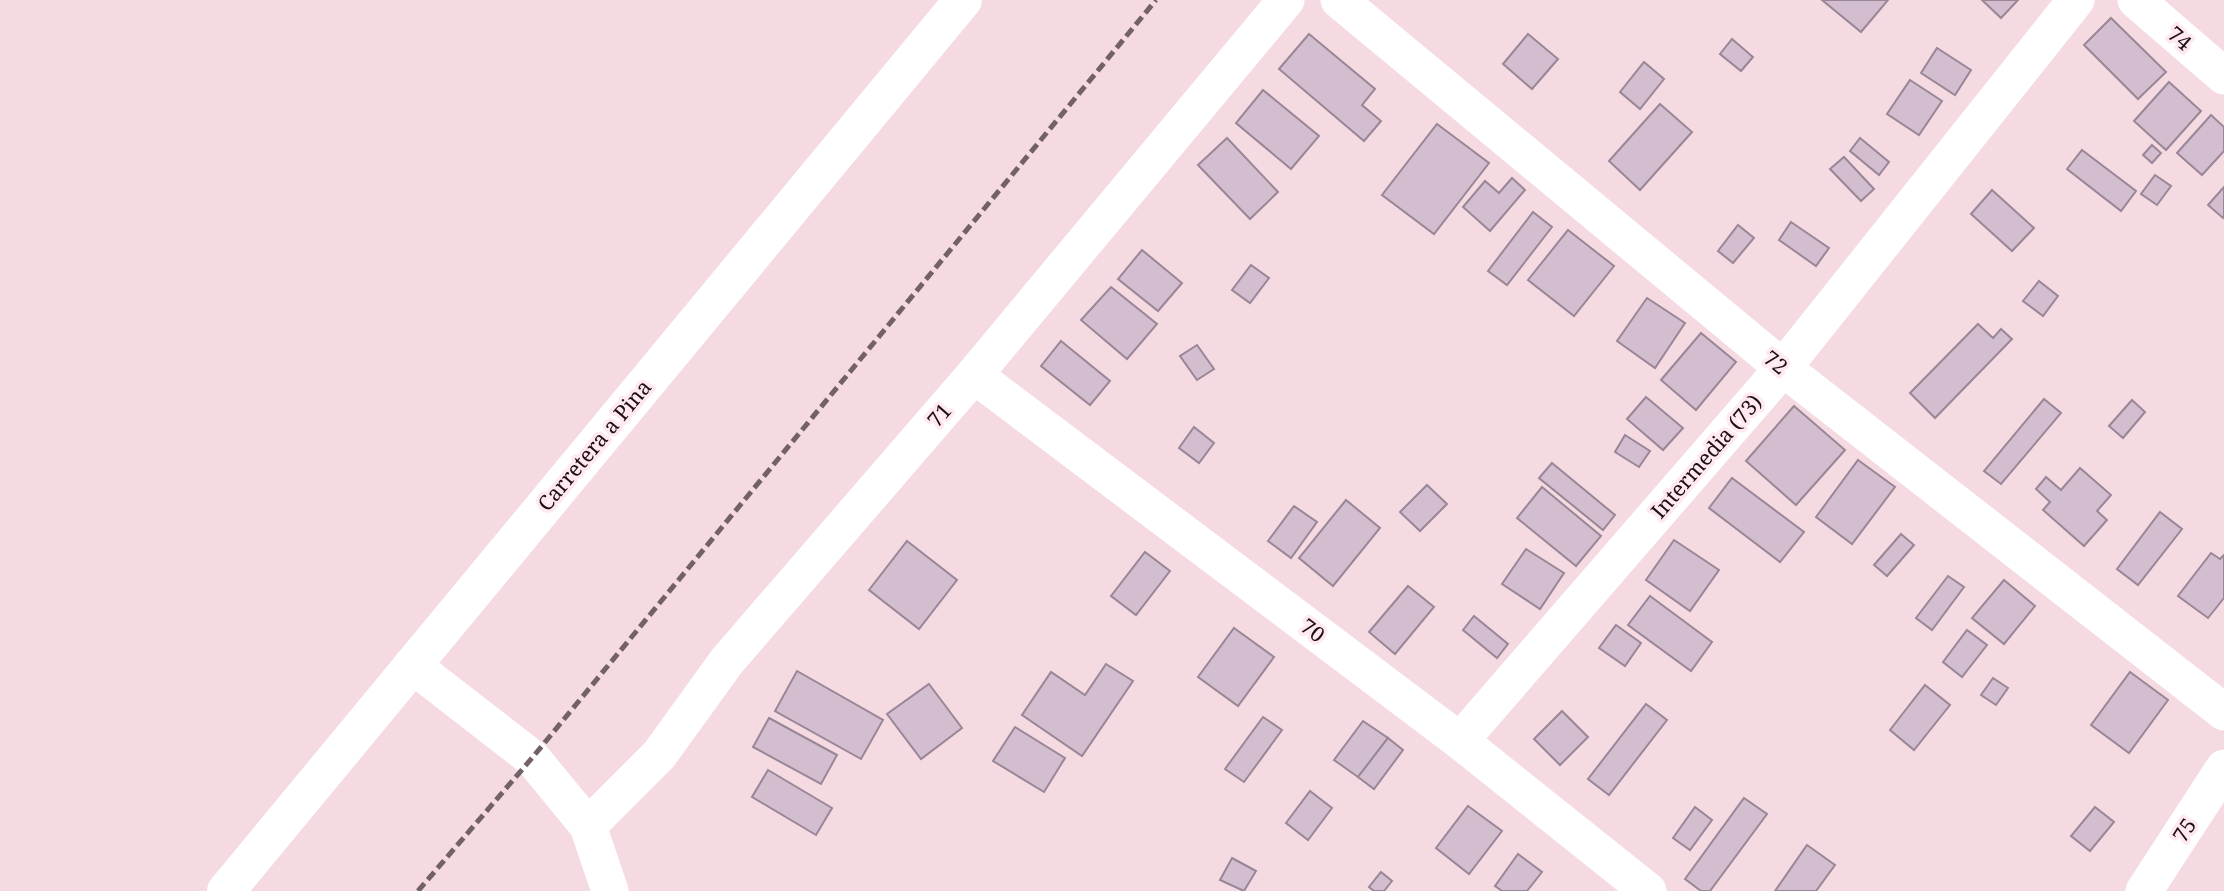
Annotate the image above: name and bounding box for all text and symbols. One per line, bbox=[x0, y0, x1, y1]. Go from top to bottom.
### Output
street label: 74 bbox=[2162, 20, 2198, 56]
street label: 72 bbox=[1758, 344, 1794, 380]
street label: Carretera a Pina bbox=[531, 374, 657, 516]
street label: Intermedia (73) bbox=[1644, 388, 1768, 524]
street label: 71 bbox=[921, 397, 957, 433]
street label: 70 bbox=[1295, 612, 1331, 648]
street label: 75 bbox=[2166, 813, 2202, 847]

